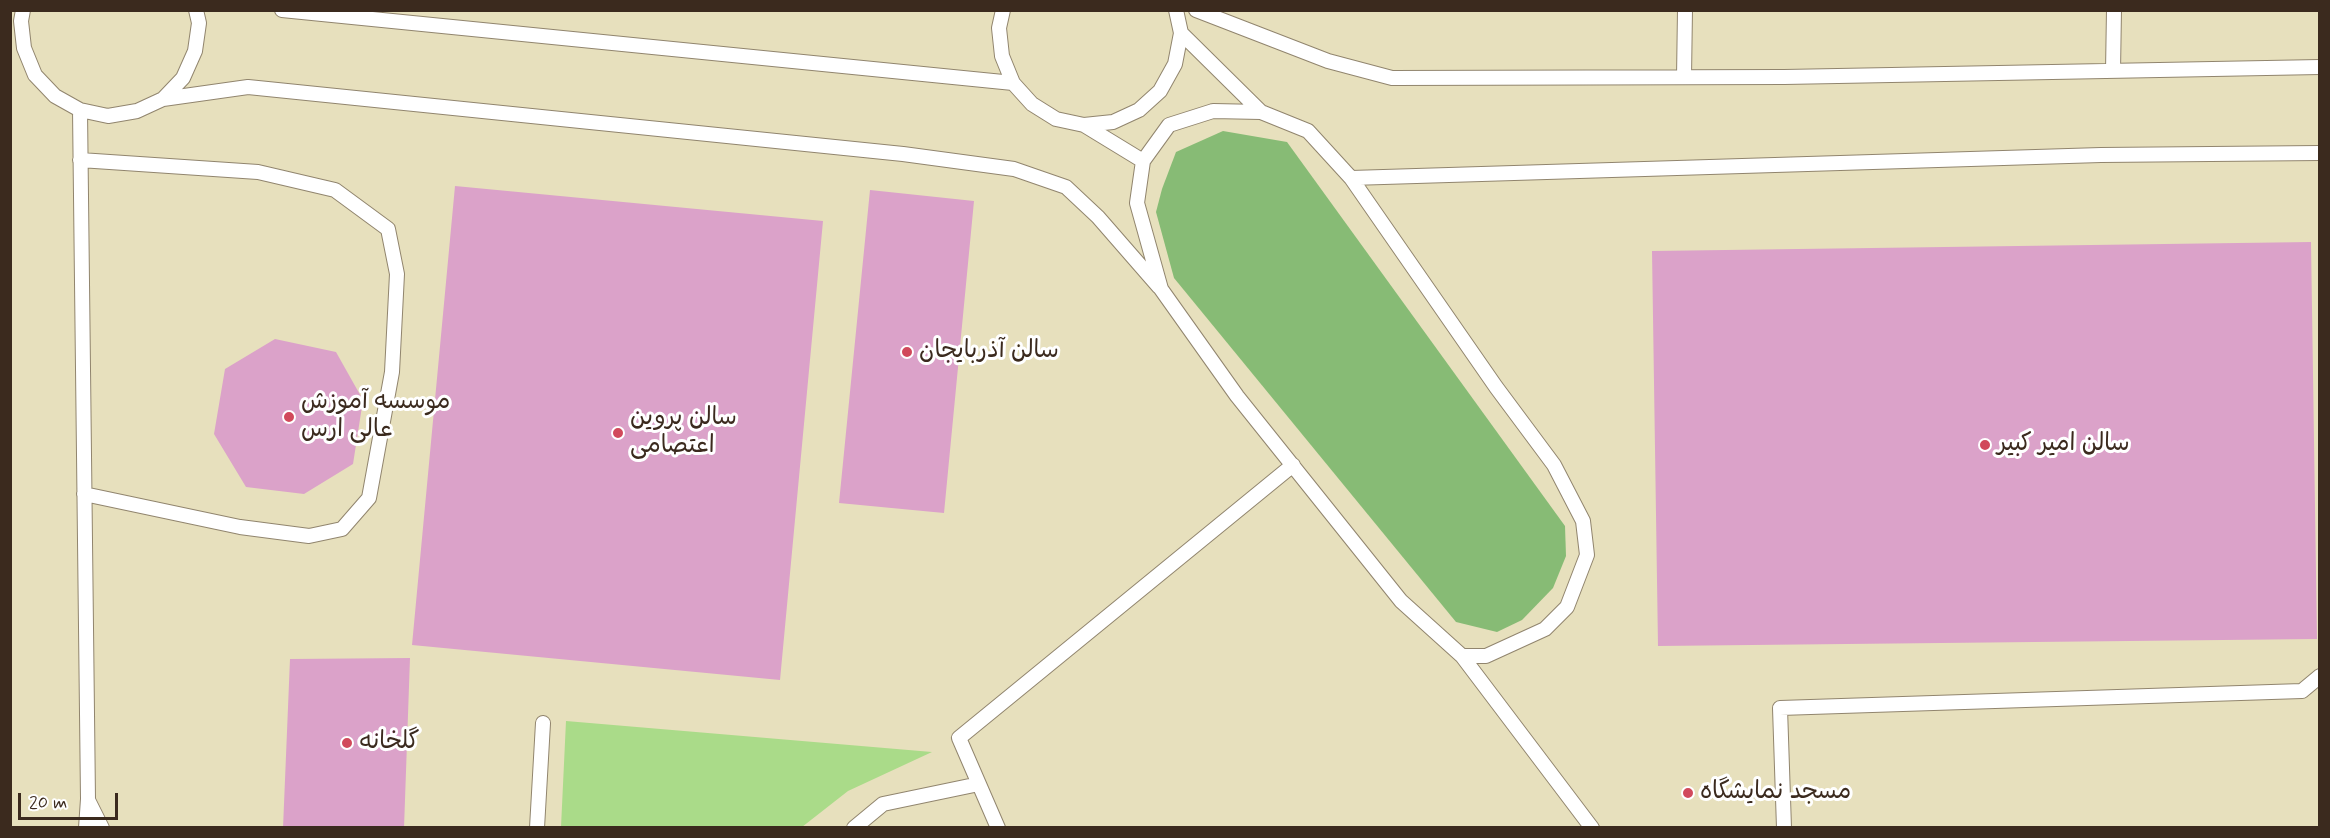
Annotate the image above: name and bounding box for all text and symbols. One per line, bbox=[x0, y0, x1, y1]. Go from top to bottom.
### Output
place label: سالن آذربایجان bbox=[919, 338, 1059, 366]
marker: سالن آذربایجان bbox=[900, 345, 914, 359]
place label: موسسه آموزش عالی ارس bbox=[301, 389, 450, 445]
place label: سالن پروین اعتصامی bbox=[630, 405, 737, 461]
marker: موسسه آموزش عالی ارس bbox=[282, 410, 296, 424]
marker: سالن پروین اعتصامی bbox=[611, 426, 625, 440]
place label: سالن امیر کبیر bbox=[1997, 431, 2130, 459]
marker: سالن امیر کبیر bbox=[1978, 438, 1992, 452]
place label: گلخانه bbox=[359, 729, 419, 757]
marker: گلخانه bbox=[340, 736, 354, 750]
place label: مسجد نمایشگاه bbox=[1700, 779, 1851, 807]
scale bar bbox=[21, 781, 122, 819]
marker: مسجد نمایشگاه bbox=[1681, 786, 1695, 800]
text: 20 m bbox=[29, 791, 67, 815]

